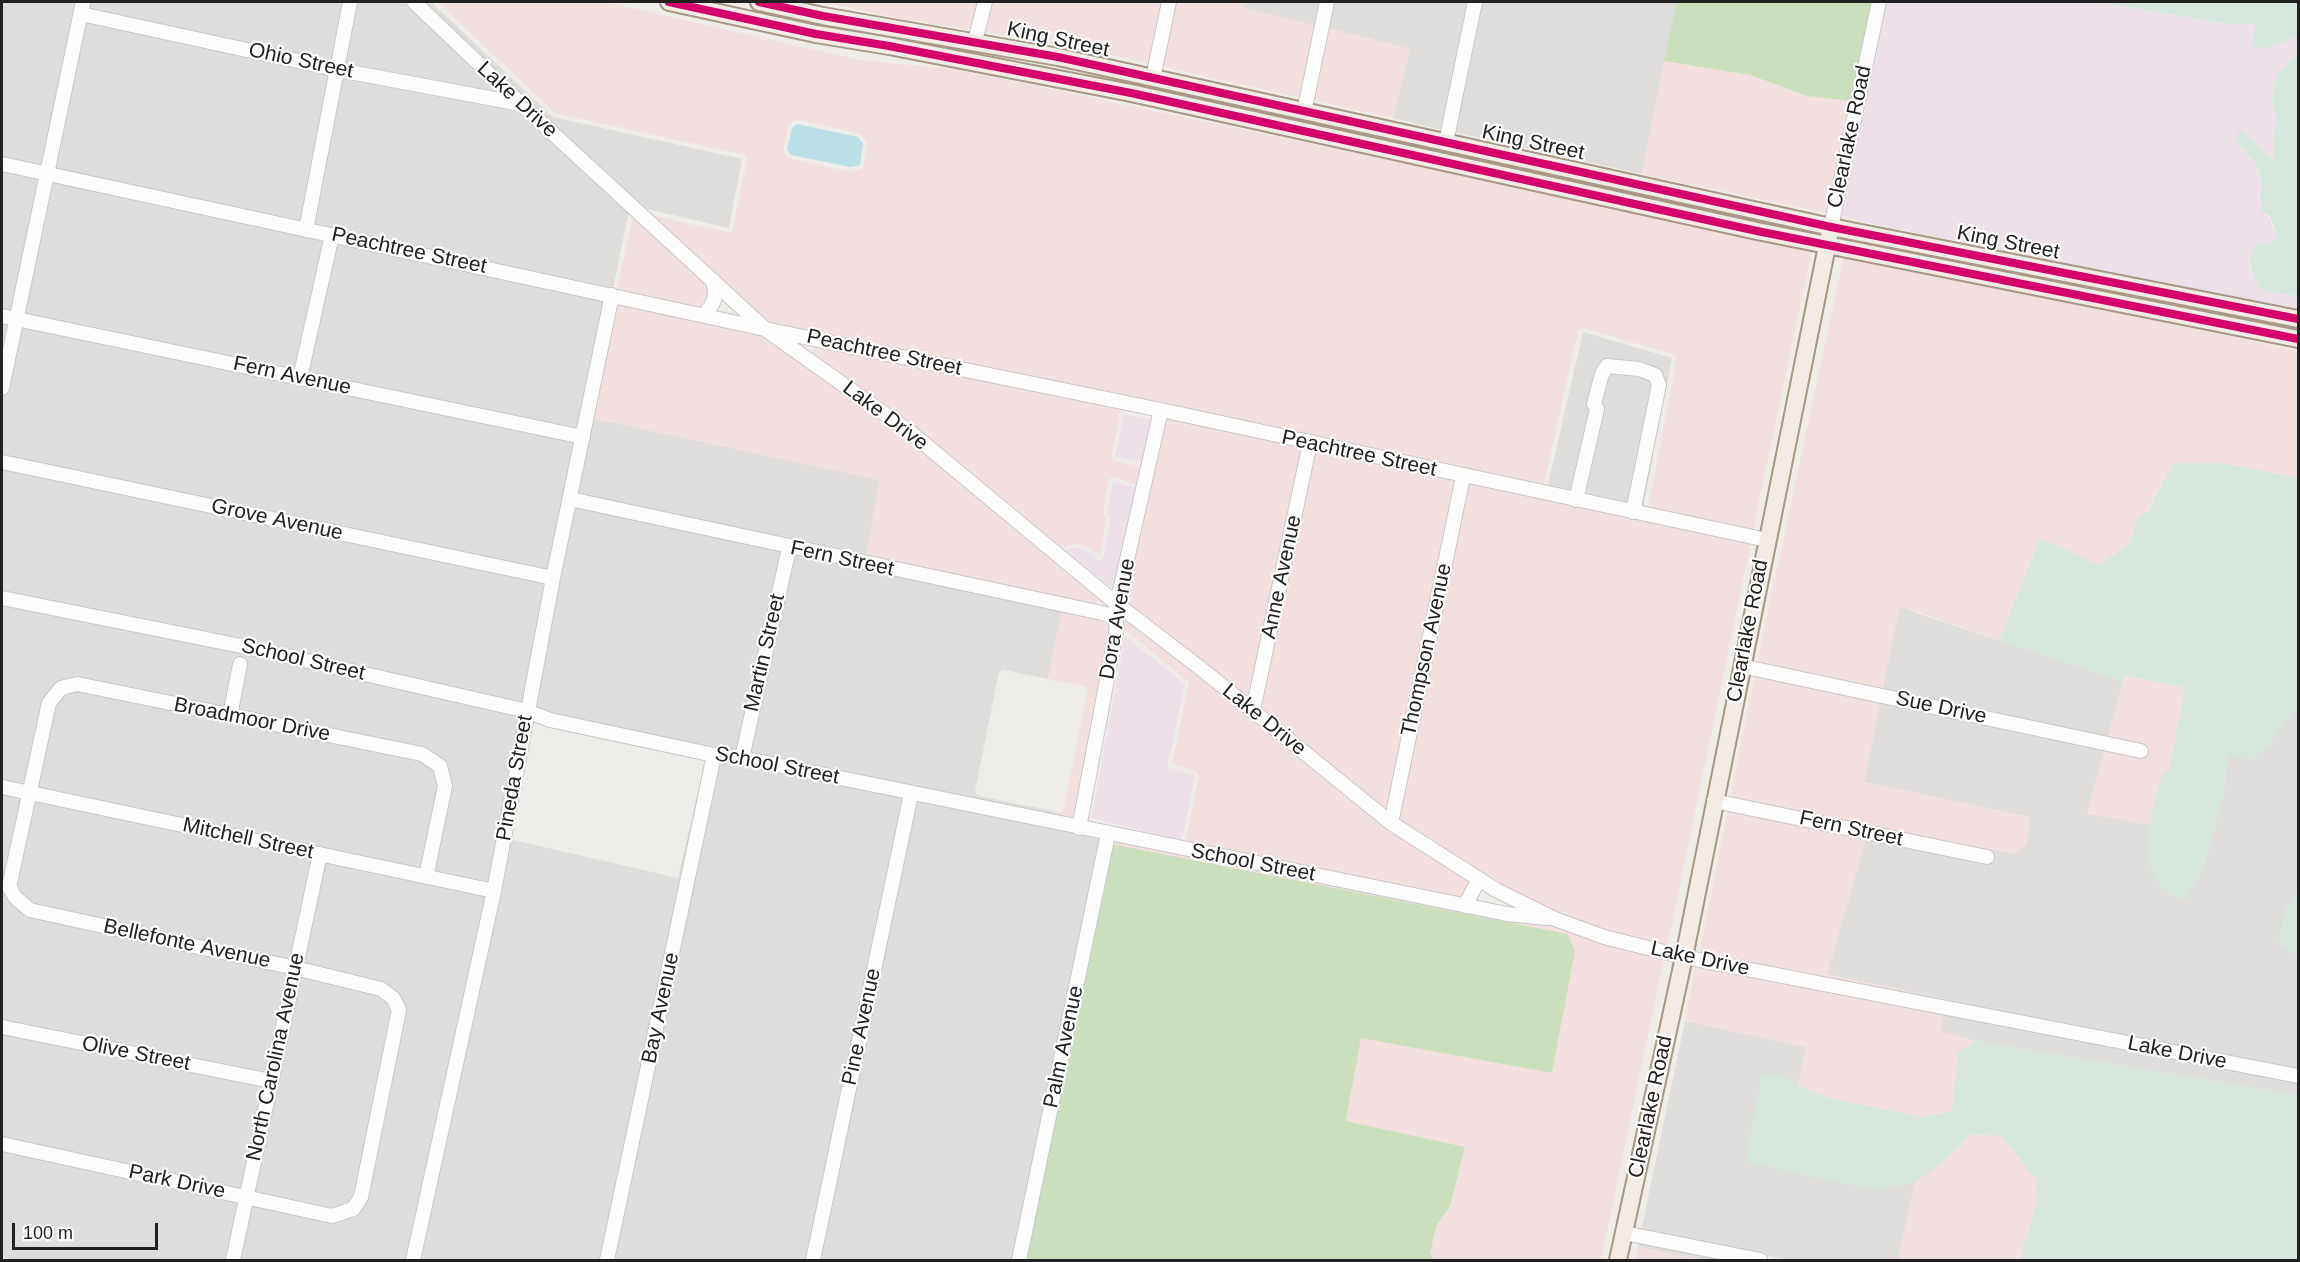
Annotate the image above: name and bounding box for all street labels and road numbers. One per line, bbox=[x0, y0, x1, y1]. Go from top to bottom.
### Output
street label: King Street bbox=[1005, 17, 1111, 63]
street label: Ohio Street bbox=[246, 38, 356, 84]
street label: Lake Drive bbox=[472, 57, 562, 143]
street label: Clearlake Road bbox=[1823, 64, 1877, 210]
street label: King Street bbox=[1480, 120, 1586, 166]
street label: King Street bbox=[1955, 221, 2061, 265]
street label: Peachtree Street bbox=[329, 222, 489, 280]
street label: Peachtree Street bbox=[804, 324, 964, 382]
street label: Fern Avenue bbox=[231, 351, 353, 401]
street label: Lake Drive bbox=[837, 376, 933, 456]
street label: Peachtree Street bbox=[1279, 425, 1439, 483]
street label: Grove Avenue bbox=[209, 494, 345, 546]
street label: Anne Avenue bbox=[1257, 513, 1307, 641]
street label: Fern Street bbox=[788, 536, 896, 582]
street label: Dora Avenue bbox=[1095, 557, 1141, 681]
street label: Clearlake Road bbox=[1722, 558, 1774, 704]
street label: Thompson Avenue bbox=[1396, 561, 1458, 739]
street label: Martin Street bbox=[739, 592, 791, 714]
street label: School Street bbox=[239, 634, 367, 686]
street label: Lake Drive bbox=[1217, 679, 1311, 761]
street label: Sue Drive bbox=[1893, 686, 1989, 730]
street label: Broadmoor Drive bbox=[172, 692, 332, 748]
street label: Pineda Street bbox=[492, 713, 538, 843]
street label: School Street bbox=[713, 742, 841, 790]
street label: Fern Street bbox=[1797, 806, 1905, 852]
street label: Mitchell Street bbox=[180, 813, 316, 865]
street label: School Street bbox=[1189, 839, 1317, 887]
street label: Bellefonte Avenue bbox=[101, 914, 273, 974]
street label: Lake Drive bbox=[1648, 936, 1752, 982]
street label: Bay Avenue bbox=[637, 950, 685, 1066]
street label: North Carolina Avenue bbox=[242, 951, 310, 1163]
street label: Pine Avenue bbox=[837, 966, 887, 1088]
street label: Palm Avenue bbox=[1039, 983, 1089, 1111]
street label: Olive Street bbox=[80, 1031, 192, 1077]
street label: Lake Drive bbox=[2125, 1031, 2229, 1075]
street label: Clearlake Road bbox=[1624, 1034, 1678, 1180]
street label: Park Drive bbox=[126, 1159, 228, 1205]

